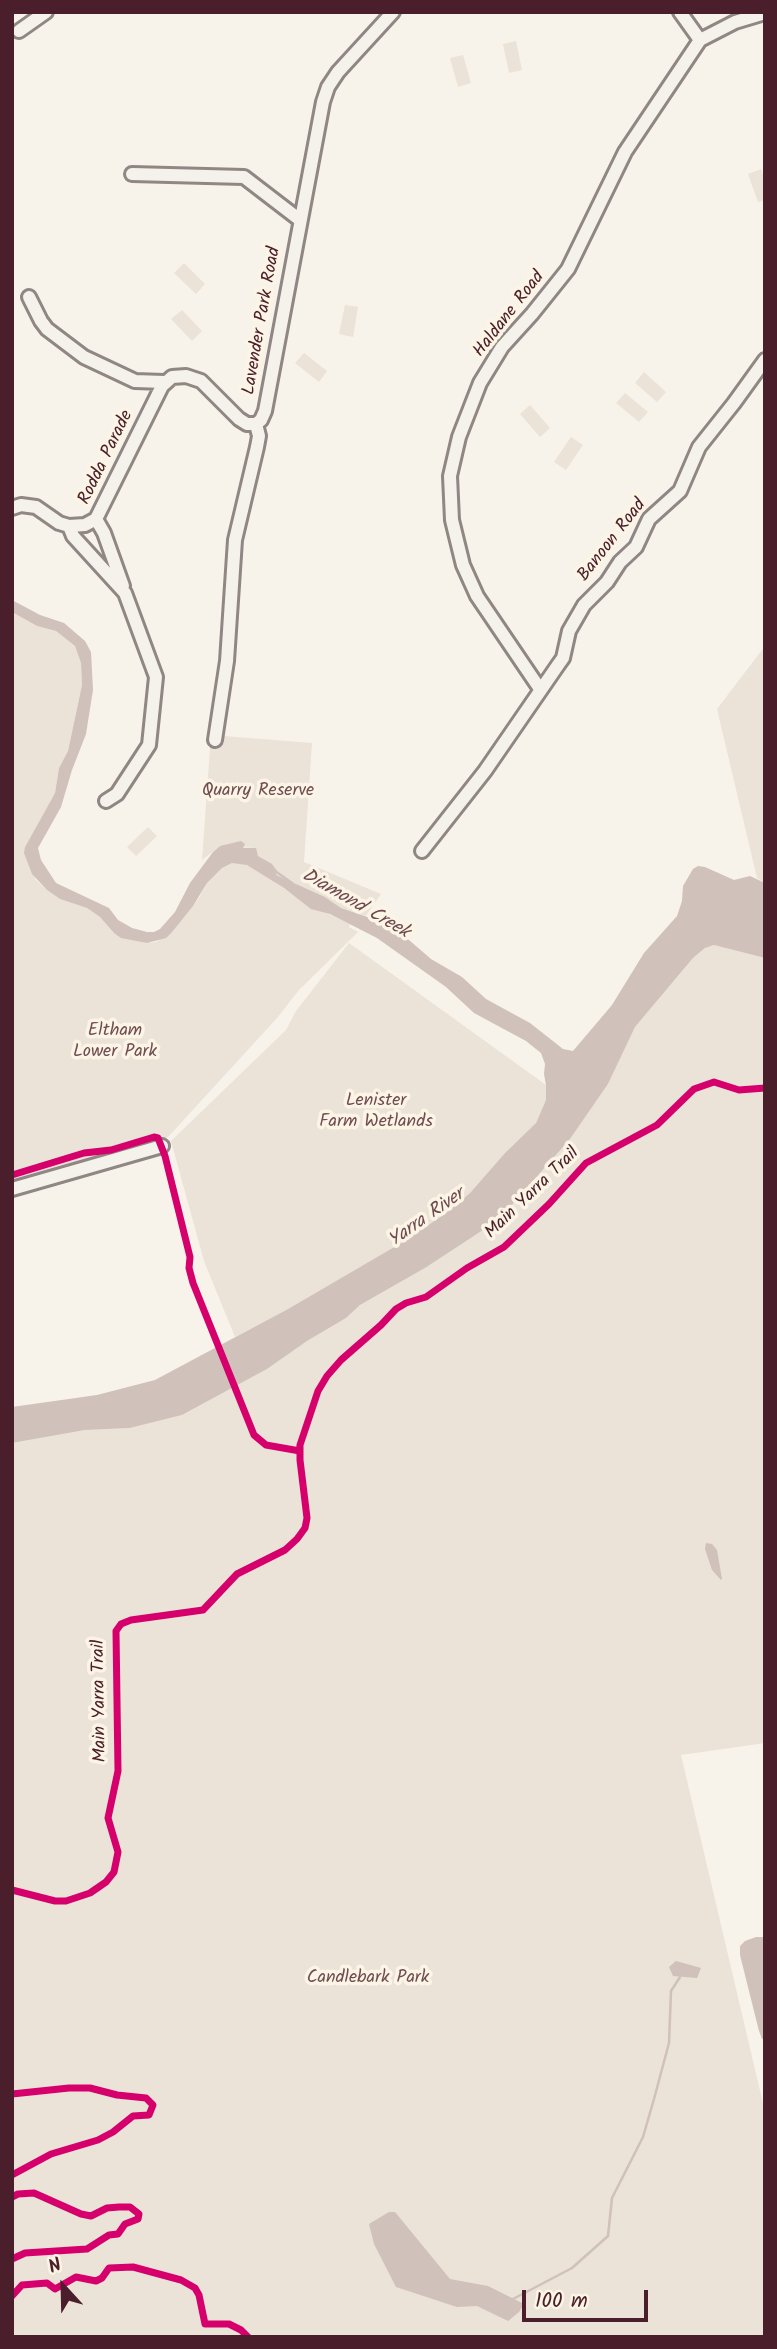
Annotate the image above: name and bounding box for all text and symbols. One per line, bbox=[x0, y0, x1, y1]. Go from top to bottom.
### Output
street label: Lavender Park Road bbox=[239, 245, 287, 397]
street label: Haldane Road bbox=[470, 268, 550, 362]
street label: Rodda Parade bbox=[75, 407, 139, 509]
street label: Banoon Road bbox=[574, 495, 652, 587]
park label: Quarry Reserve bbox=[202, 781, 314, 803]
water label: Diamond Creek bbox=[297, 865, 413, 945]
park label: Eltham Lower Park bbox=[73, 1021, 157, 1064]
park label: Lenister Farm Wetlands bbox=[319, 1091, 433, 1134]
street label: Main Yarra Trail bbox=[481, 1144, 585, 1244]
water label: Yarra River bbox=[385, 1185, 469, 1253]
street label: Main Yarra Trail bbox=[89, 1639, 113, 1763]
park label: Candlebark Park bbox=[307, 1968, 429, 1990]
text: N bbox=[44, 2250, 66, 2283]
north arrow bbox=[28, 2251, 98, 2321]
scale bar bbox=[525, 2276, 651, 2320]
text: 100 m bbox=[535, 2285, 588, 2318]

